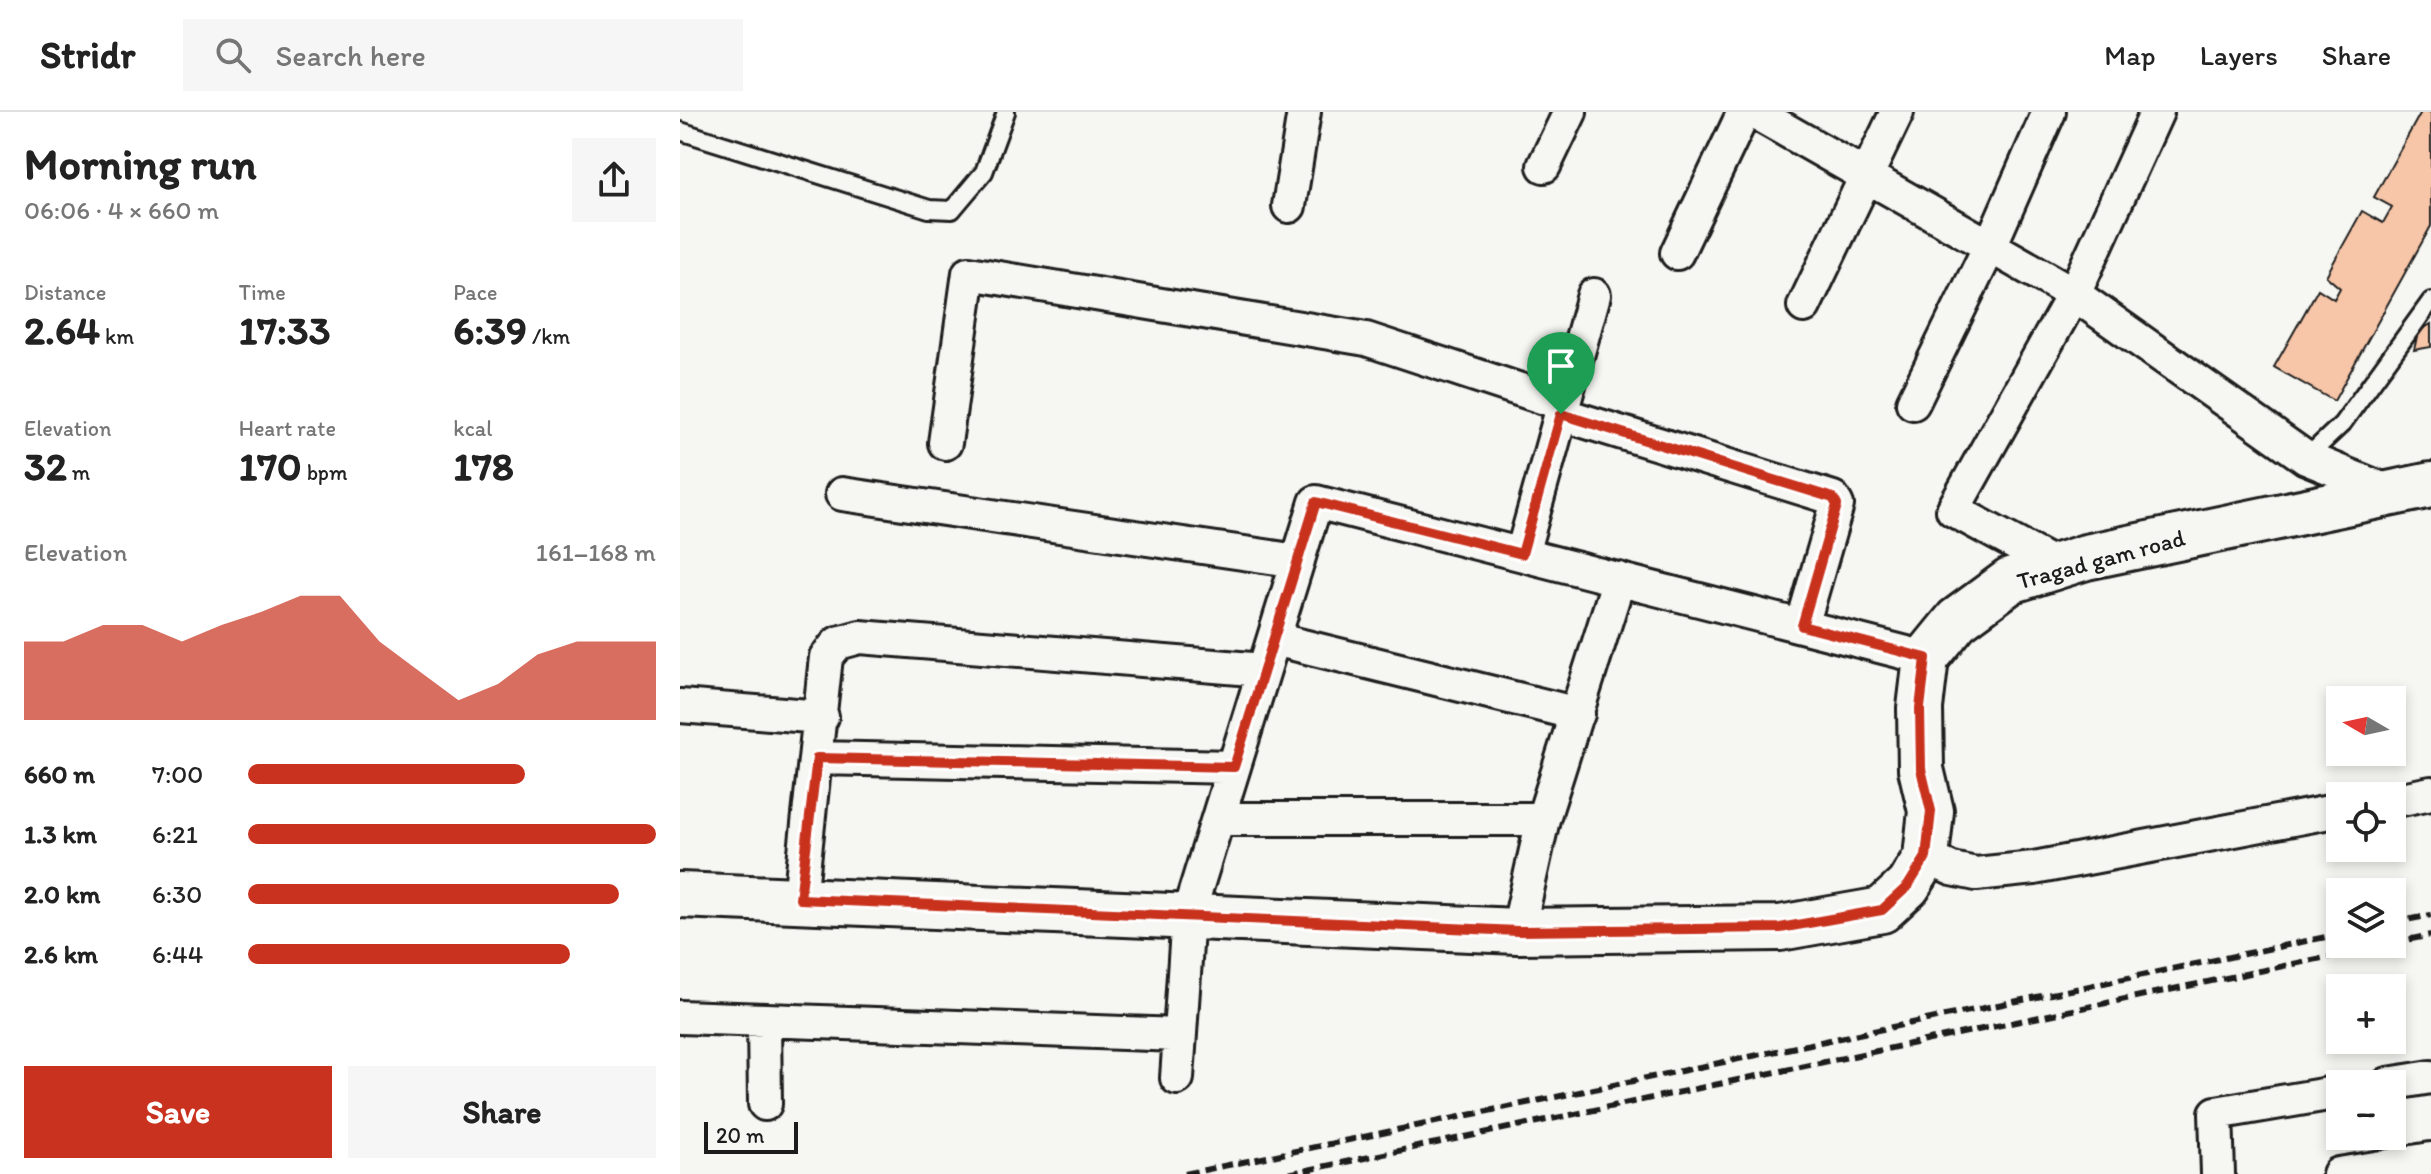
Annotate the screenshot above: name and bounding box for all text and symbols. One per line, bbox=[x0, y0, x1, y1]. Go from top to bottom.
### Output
search box bbox=[183, 19, 743, 91]
text: Stridr bbox=[40, 32, 135, 78]
icon: search bbox=[211, 33, 255, 77]
text: Search here bbox=[275, 37, 426, 74]
text: Map bbox=[2104, 38, 2156, 72]
text: Layers bbox=[2200, 38, 2278, 72]
text: Share bbox=[2322, 38, 2391, 72]
text: Morning run bbox=[24, 137, 257, 190]
button: share bbox=[572, 138, 656, 222]
text: 06:06 · 4 × 660 m bbox=[24, 194, 219, 226]
text: Distance bbox=[24, 279, 106, 306]
text: Time bbox=[239, 279, 286, 306]
text: Pace bbox=[453, 279, 497, 306]
text: 2.64 bbox=[24, 306, 100, 354]
text: 17:33 bbox=[239, 306, 330, 354]
text: 6:39 bbox=[453, 306, 527, 354]
text: km bbox=[100, 323, 134, 350]
text: /km bbox=[527, 323, 570, 350]
pin bbox=[1527, 332, 1595, 414]
icon: arrive bbox=[1539, 344, 1583, 388]
text: Elevation bbox=[24, 415, 111, 442]
text: Heart rate bbox=[239, 415, 336, 442]
text: kcal bbox=[453, 415, 492, 442]
text: 32 bbox=[24, 442, 67, 490]
text: 170 bbox=[239, 442, 302, 490]
text: 178 bbox=[453, 442, 514, 490]
text: m bbox=[67, 459, 90, 486]
text: bpm bbox=[302, 459, 347, 486]
street label: Tragad gam road bbox=[2014, 523, 2188, 595]
text: Elevation bbox=[24, 536, 127, 568]
text: 161–168 m bbox=[536, 536, 656, 568]
north arrow bbox=[2326, 686, 2406, 766]
map controls bbox=[2326, 686, 2406, 1150]
text: 660 m bbox=[24, 758, 95, 790]
text: 7:00 bbox=[152, 758, 203, 790]
button: locate bbox=[2326, 782, 2406, 862]
text: 1.3 km bbox=[24, 818, 97, 850]
text: 6:21 bbox=[152, 818, 198, 850]
text: 2.0 km bbox=[24, 878, 100, 910]
text: 6:30 bbox=[152, 878, 202, 910]
button: layers bbox=[2326, 878, 2406, 958]
text: 2.6 km bbox=[24, 938, 98, 970]
text: 6:44 bbox=[152, 938, 203, 970]
button: + bbox=[2326, 974, 2406, 1054]
button: Save bbox=[24, 1066, 332, 1158]
button: Share bbox=[348, 1066, 656, 1158]
button: − bbox=[2326, 1070, 2406, 1150]
scale bar bbox=[704, 1118, 798, 1154]
text: 20 m bbox=[716, 1122, 765, 1149]

